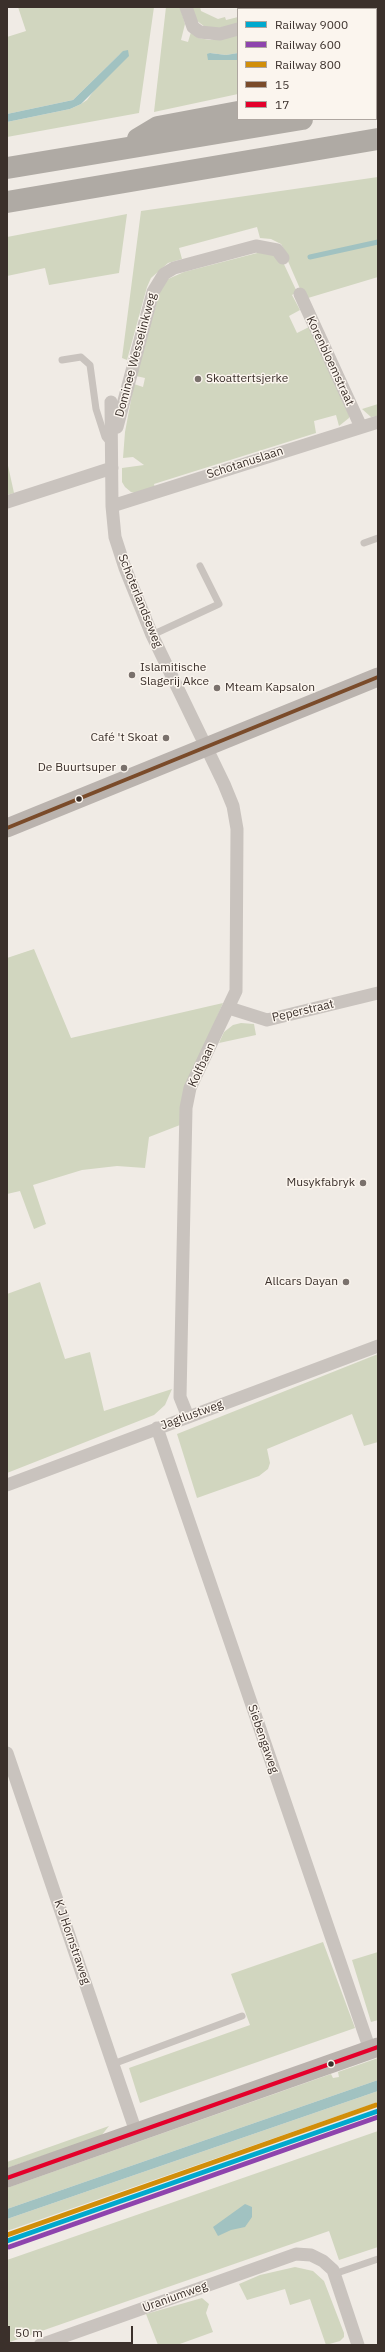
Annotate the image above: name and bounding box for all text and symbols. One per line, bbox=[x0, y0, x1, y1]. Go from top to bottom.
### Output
legend bbox=[237, 8, 377, 120]
text: Railway 9000 bbox=[275, 17, 348, 32]
text: Railway 600 bbox=[275, 37, 341, 52]
text: Railway 800 bbox=[275, 57, 341, 72]
text: 15 bbox=[275, 77, 289, 92]
text: 17 bbox=[275, 97, 289, 112]
street label: Dominee Wesselinkweg bbox=[112, 291, 160, 419]
street label: Korenbloemstraat bbox=[303, 314, 357, 408]
place label: Skoattertsjerke bbox=[206, 372, 288, 386]
marker: Skoattertsjerke bbox=[193, 374, 203, 384]
street label: Schotanuslaan bbox=[205, 444, 285, 482]
street label: Schoterlandseweg bbox=[115, 552, 165, 650]
place label: Islamitische Slagerij Akce bbox=[140, 661, 209, 689]
marker: Islamitische Slagerij Akce bbox=[127, 670, 137, 680]
place label: Mteam Kapsalon bbox=[225, 681, 315, 695]
marker: Mteam Kapsalon bbox=[212, 683, 222, 693]
place label: Café 't Skoat bbox=[91, 731, 158, 745]
marker: Café 't Skoat bbox=[161, 733, 171, 743]
place label: De Buurtsuper bbox=[38, 761, 116, 775]
marker: De Buurtsuper bbox=[119, 763, 129, 773]
unlabelled marker bbox=[74, 794, 84, 804]
street label: Peperstraat bbox=[271, 997, 335, 1025]
street label: Kolfbaan bbox=[185, 1040, 219, 1090]
place label: Musykfabryk bbox=[286, 1176, 355, 1190]
marker: Musykfabryk bbox=[358, 1178, 368, 1188]
place label: Allcars Dayan bbox=[265, 1275, 338, 1289]
marker: Allcars Dayan bbox=[341, 1277, 351, 1287]
street label: Jagtlustweg bbox=[159, 1397, 225, 1433]
street label: Siebengaweg bbox=[245, 1703, 281, 1775]
street label: K J Hornstraweg bbox=[51, 1898, 93, 1986]
unlabelled marker bbox=[326, 2059, 336, 2069]
street label: Uraniumweg bbox=[141, 2279, 209, 2315]
scale bar bbox=[10, 2318, 135, 2344]
text: 50 m bbox=[15, 2325, 43, 2340]

